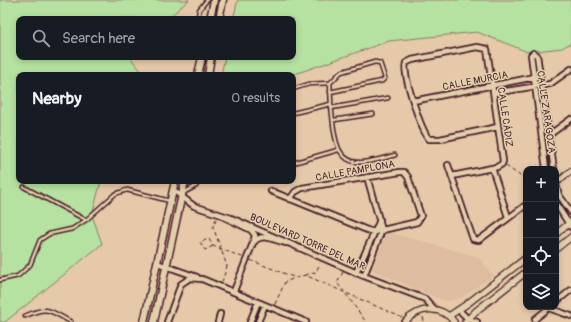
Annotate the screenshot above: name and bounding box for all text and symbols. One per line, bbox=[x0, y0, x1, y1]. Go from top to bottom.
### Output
search box bbox=[16, 16, 296, 60]
icon: search bbox=[30, 27, 52, 49]
text: Search here bbox=[62, 29, 135, 48]
street label: CALLE MURCIA bbox=[441, 69, 509, 93]
street label: CALLE ZARAGOZA bbox=[534, 70, 558, 155]
street label: CALLE CÁDIZ bbox=[495, 86, 516, 148]
text: Nearby bbox=[32, 88, 81, 109]
text: 0 results bbox=[231, 90, 280, 106]
street label: CALLE PAMPLONA bbox=[315, 158, 396, 184]
map controls bbox=[523, 166, 559, 310]
button: + bbox=[523, 166, 559, 202]
button: − bbox=[523, 202, 559, 238]
street label: BOULEVARD TORRE DEL MAR bbox=[248, 211, 367, 273]
button: locate bbox=[523, 238, 559, 274]
button: layers bbox=[523, 274, 559, 310]

